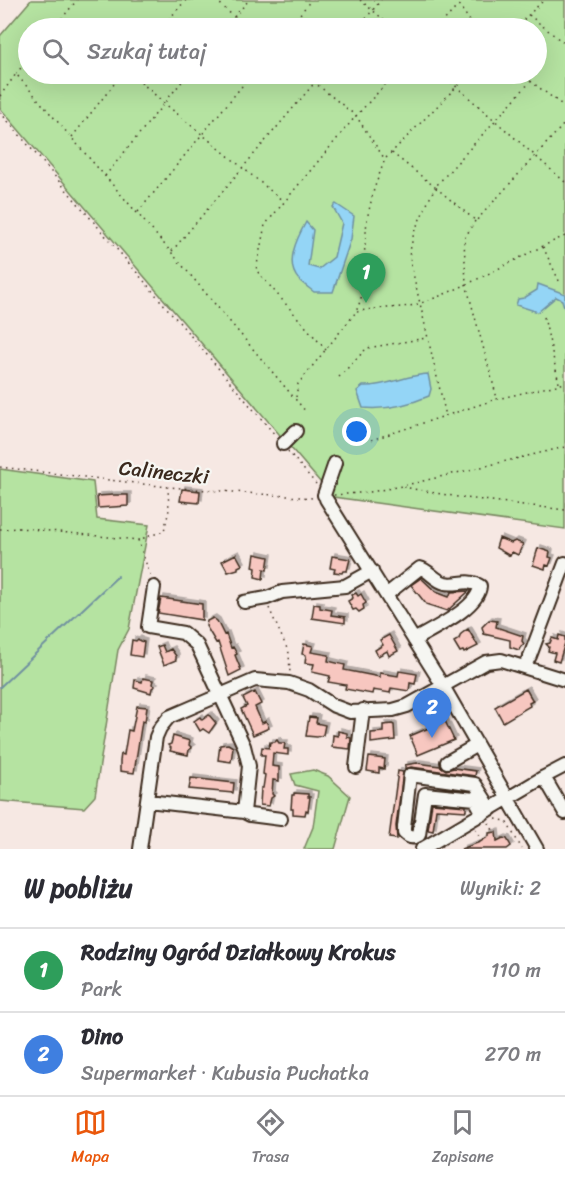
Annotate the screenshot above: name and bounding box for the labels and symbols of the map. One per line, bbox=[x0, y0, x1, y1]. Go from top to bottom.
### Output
pin: 1 bbox=[346, 254, 386, 303]
your location bbox=[342, 417, 371, 446]
street label: Calineczki bbox=[117, 450, 212, 495]
pin: 2 bbox=[412, 688, 452, 738]

